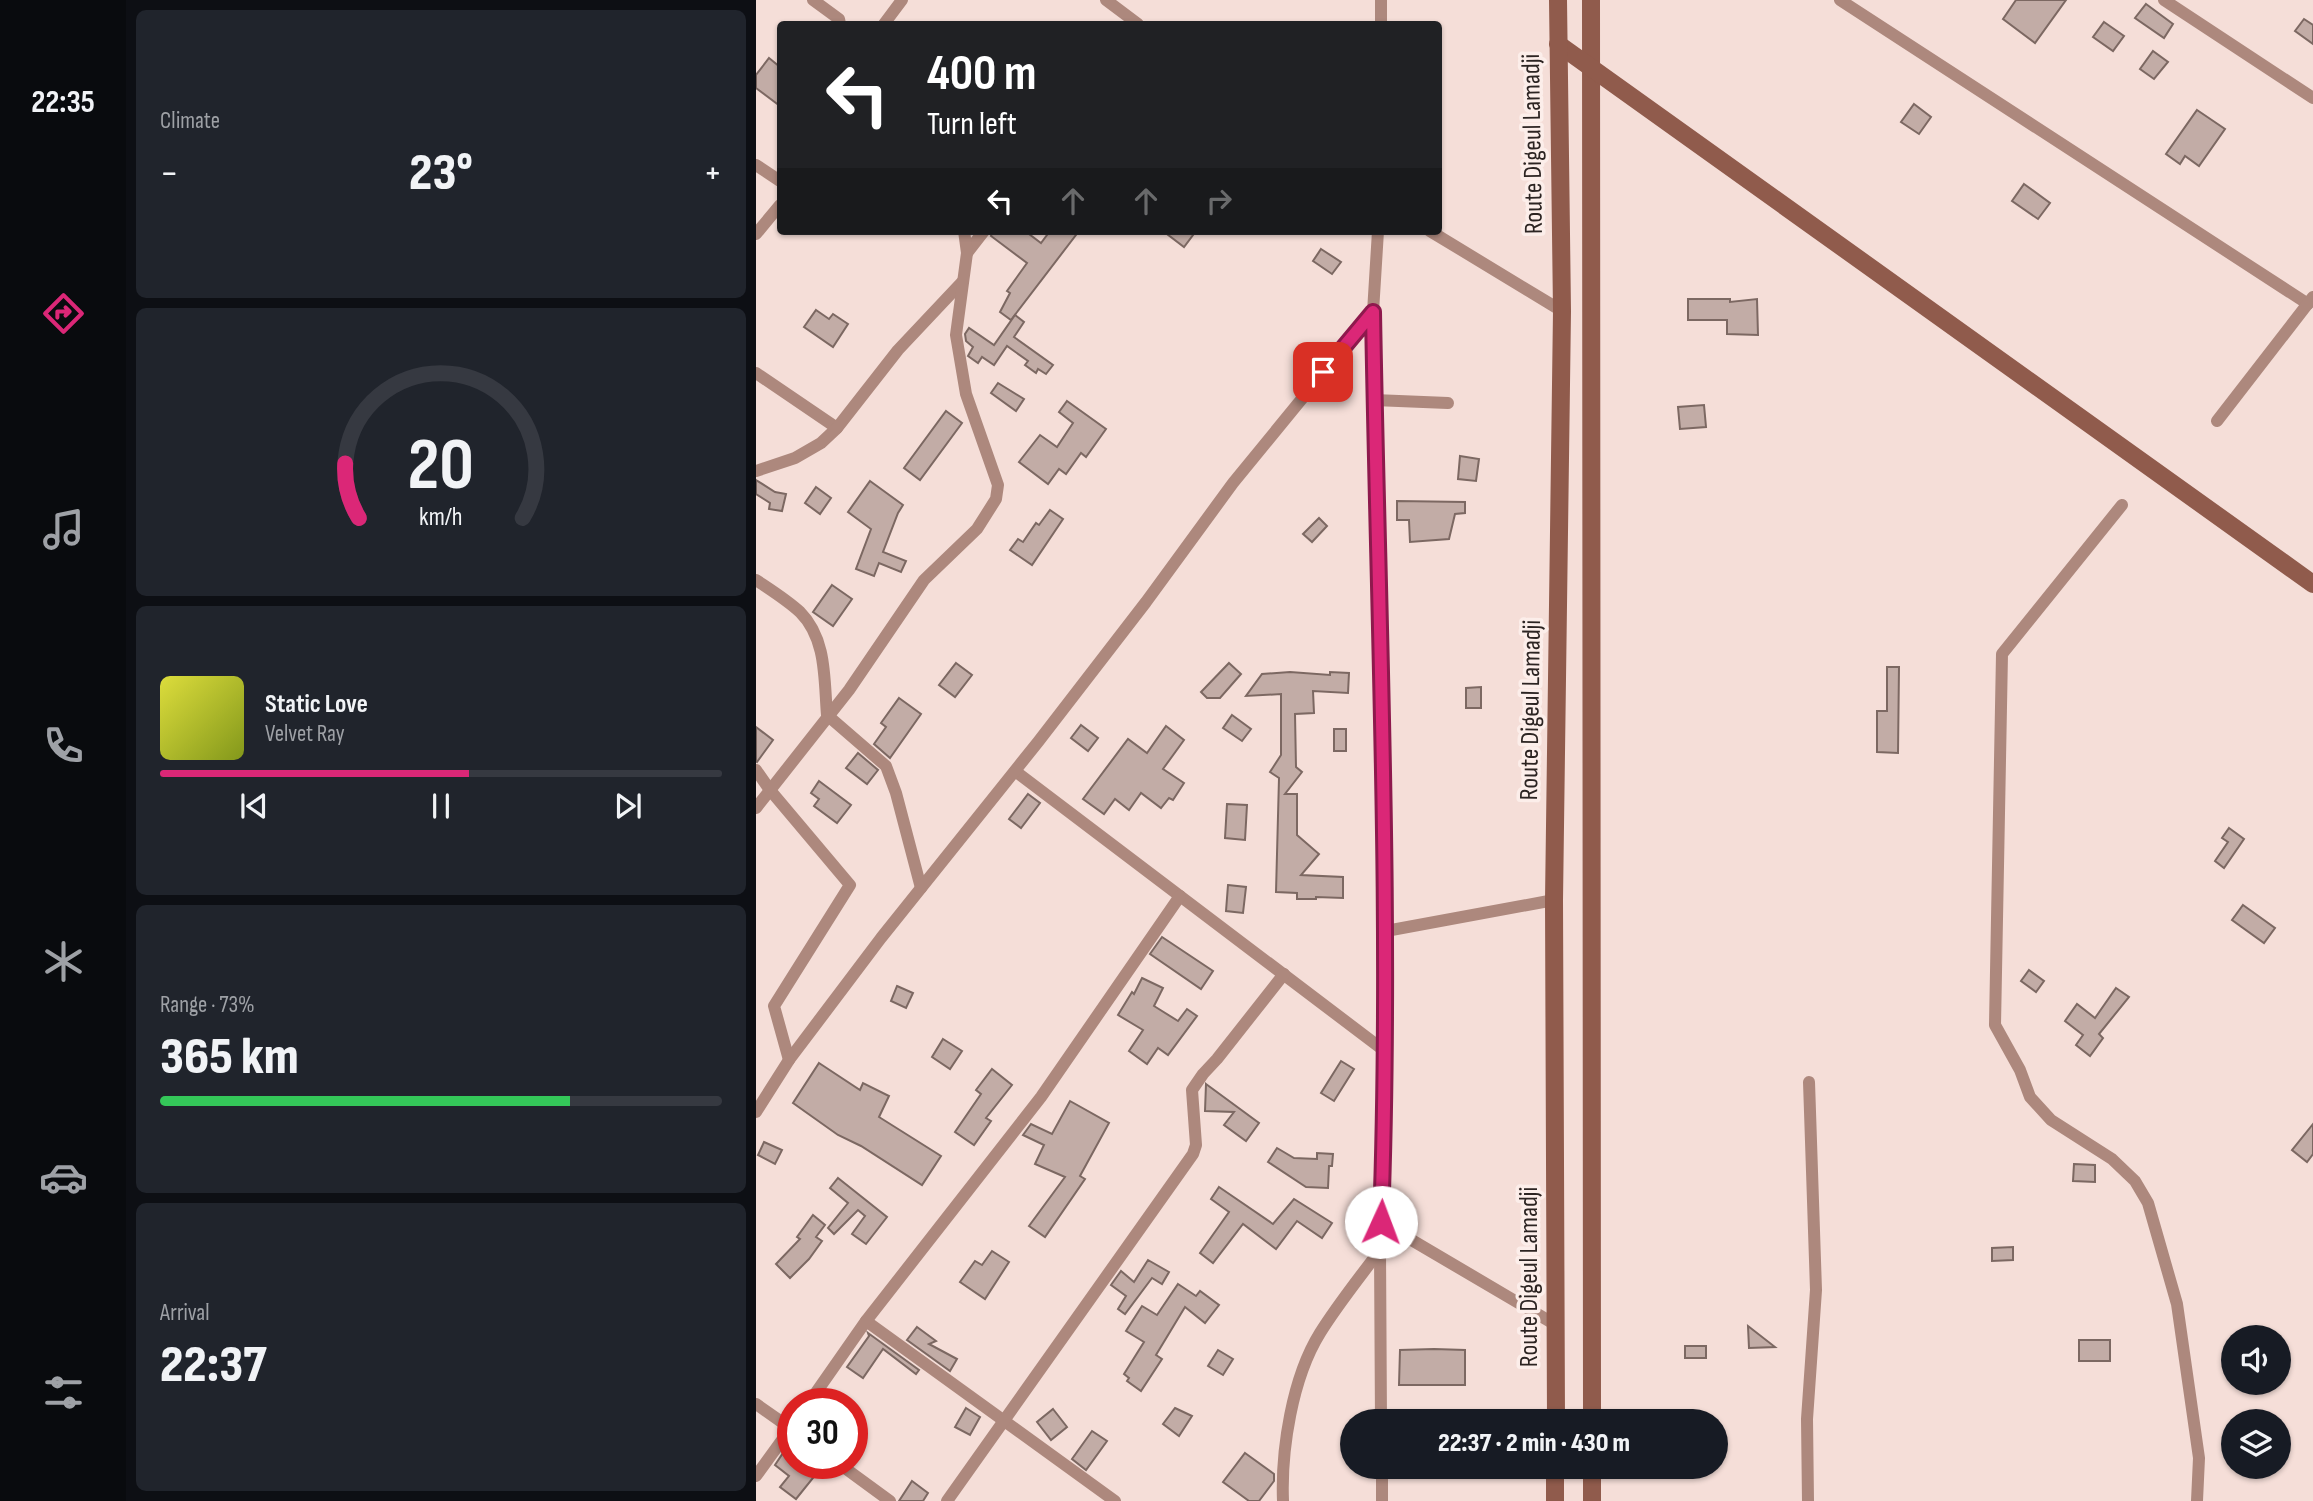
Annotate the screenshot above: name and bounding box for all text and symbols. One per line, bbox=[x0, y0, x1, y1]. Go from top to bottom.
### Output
text: 400 m bbox=[927, 45, 1037, 104]
icon: left bbox=[812, 49, 903, 140]
street label: Route Digeul Lamadji bbox=[1516, 53, 1550, 235]
text: 22:35 bbox=[31, 83, 95, 122]
text: Turn left bbox=[927, 105, 1017, 144]
text: Climate bbox=[160, 107, 220, 135]
text: 23° bbox=[409, 142, 473, 205]
text: − bbox=[160, 151, 179, 196]
text: + bbox=[703, 151, 722, 196]
icon: left bbox=[981, 182, 1019, 220]
icon: ahead bbox=[1054, 182, 1092, 220]
icon: ahead bbox=[1127, 182, 1165, 220]
icon: right bbox=[1200, 182, 1238, 220]
icon: directions bbox=[39, 289, 88, 338]
pin bbox=[1293, 342, 1353, 402]
icon: arrive bbox=[1304, 353, 1342, 391]
text: 20 bbox=[408, 423, 474, 511]
text: km/h bbox=[419, 502, 463, 533]
icon: music bbox=[39, 505, 88, 554]
street label: Route Digeul Lamadji bbox=[1514, 619, 1548, 801]
text: Static Love bbox=[265, 689, 368, 720]
text: Velvet Ray bbox=[265, 720, 345, 748]
icon: phone bbox=[39, 721, 88, 770]
icon: previous bbox=[235, 787, 273, 825]
icon: pause bbox=[422, 787, 460, 825]
icon: next bbox=[609, 787, 647, 825]
icon: climate bbox=[39, 937, 88, 986]
text: Range · 73% bbox=[160, 991, 255, 1019]
text: 365 km bbox=[160, 1026, 299, 1089]
icon: car bbox=[39, 1153, 88, 1202]
position arrow bbox=[1344, 1185, 1418, 1259]
street label: Route Digeul Lamadji bbox=[1514, 1187, 1545, 1367]
text: Arrival bbox=[160, 1299, 209, 1327]
map controls bbox=[2221, 1325, 2291, 1479]
button: sound bbox=[2221, 1325, 2291, 1395]
text: 22:37 bbox=[160, 1334, 267, 1397]
icon: filters bbox=[39, 1368, 88, 1417]
speed limit sign: 30 bbox=[777, 1388, 868, 1479]
button: layers bbox=[2221, 1409, 2291, 1479]
text: 22:37 · 2 min · 430 m bbox=[1438, 1428, 1630, 1459]

